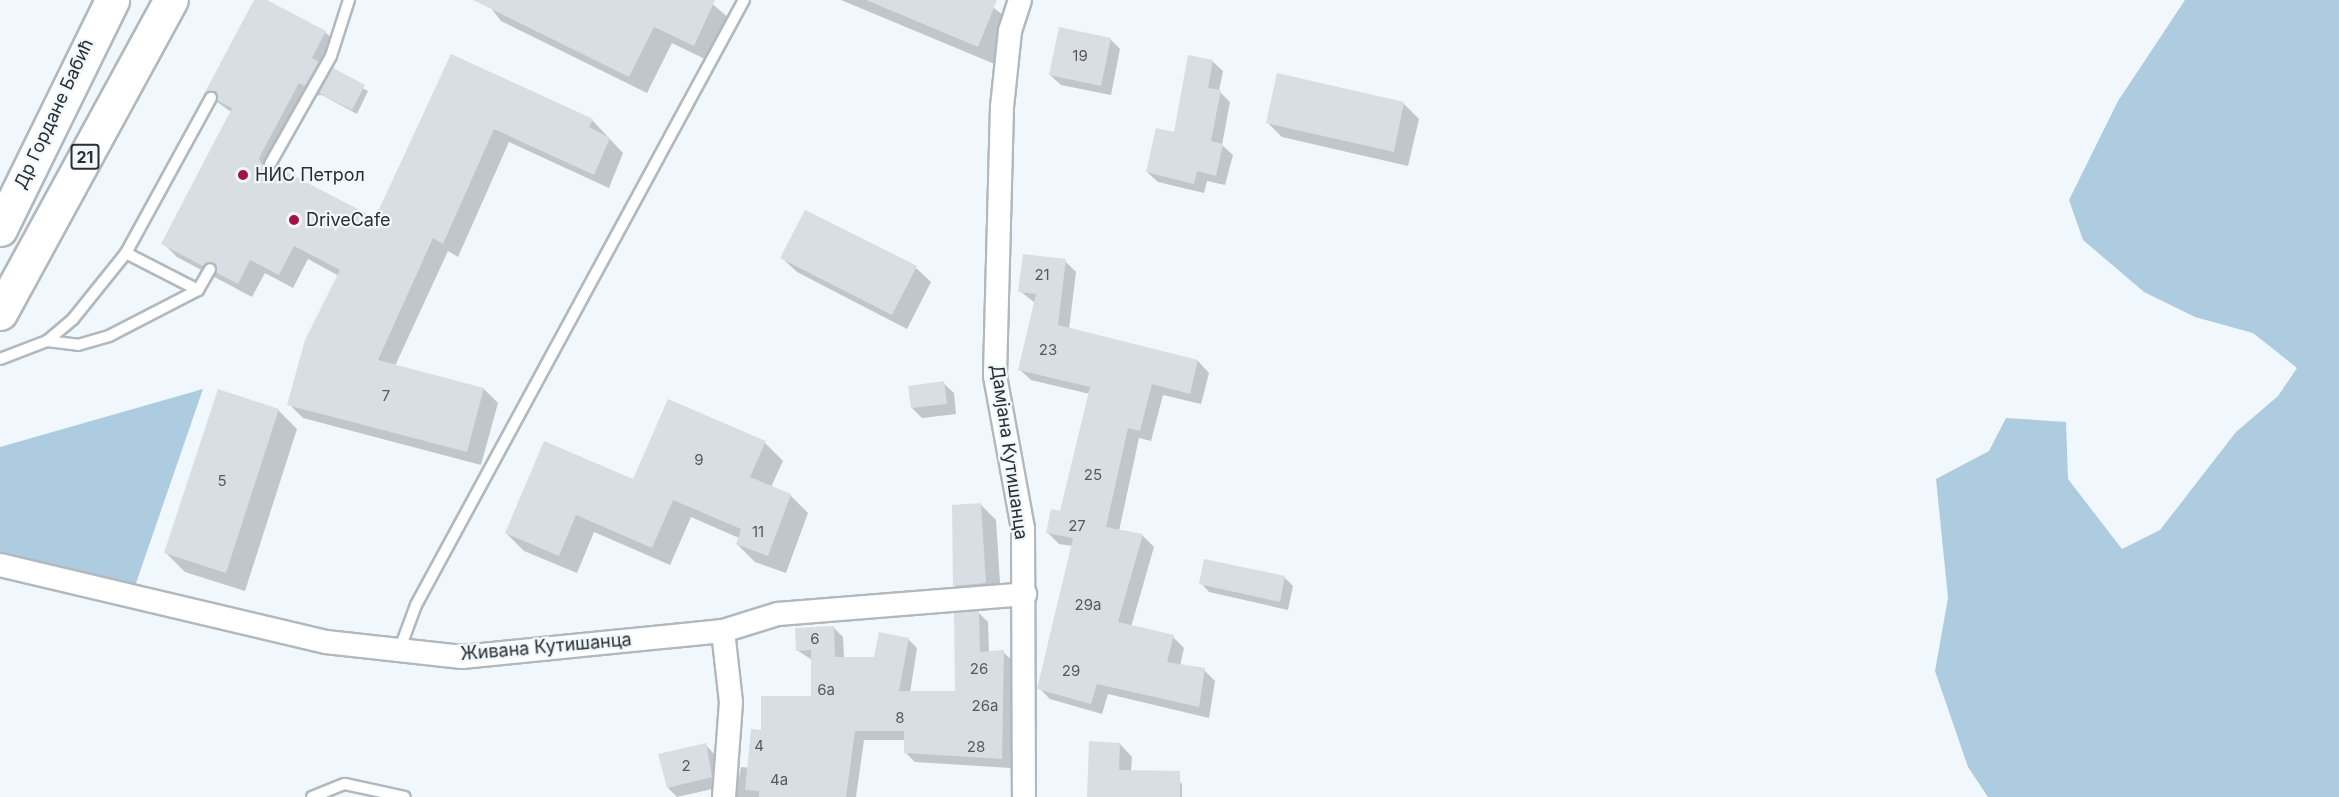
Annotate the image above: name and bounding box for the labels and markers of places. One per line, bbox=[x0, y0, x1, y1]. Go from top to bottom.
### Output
place label: НИС Петрол bbox=[255, 164, 365, 186]
marker: НИС Петрол bbox=[236, 168, 250, 182]
place label: DriveCafe bbox=[306, 209, 391, 231]
marker: DriveCafe bbox=[287, 213, 301, 227]

